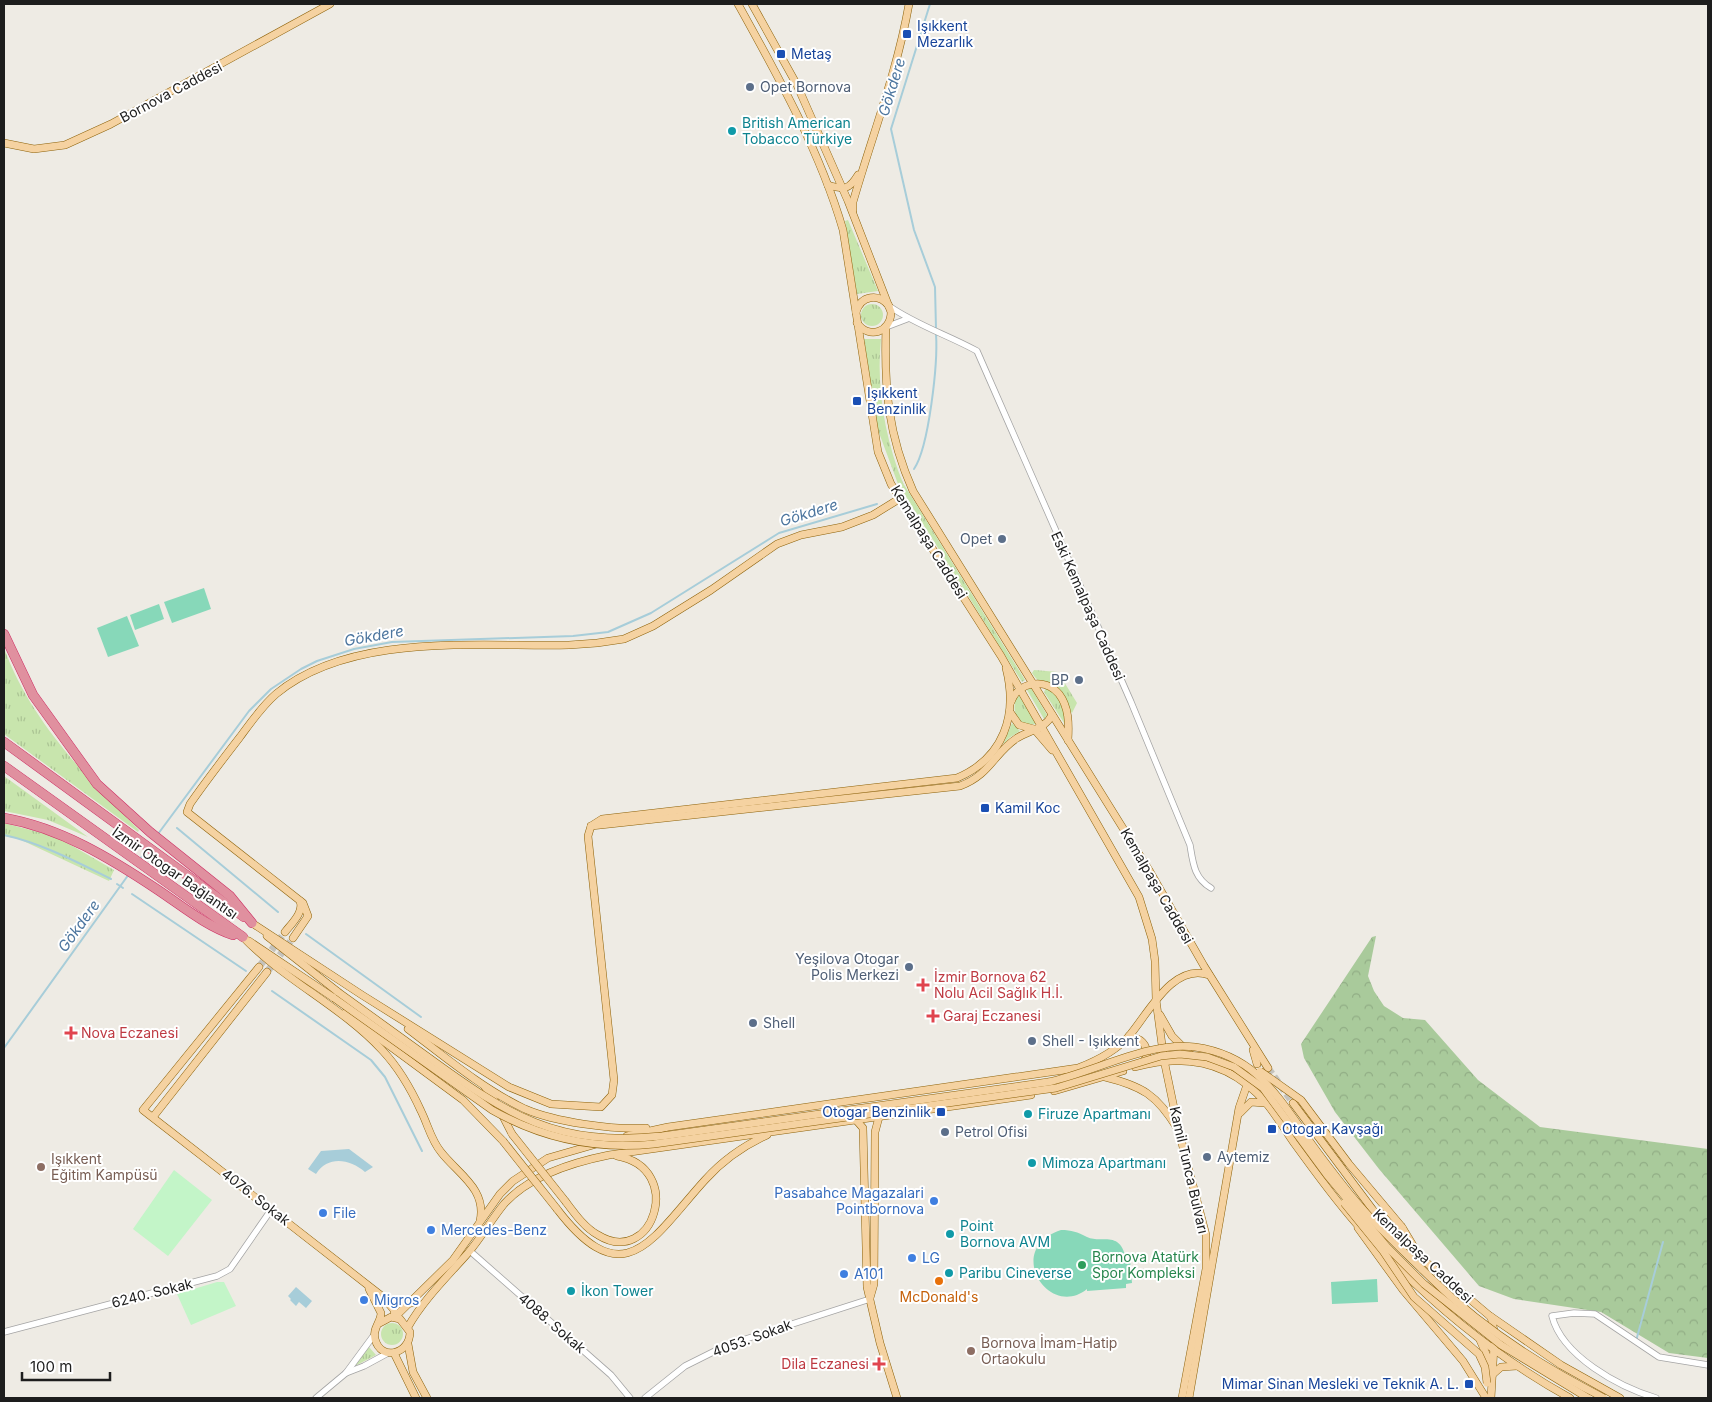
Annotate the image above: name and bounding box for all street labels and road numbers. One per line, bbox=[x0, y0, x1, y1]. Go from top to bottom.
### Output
street label: Bornova Caddesi bbox=[117, 57, 225, 126]
street label: Kemalpaşa Caddesi bbox=[888, 482, 971, 602]
street label: Eski Kemalpaşa Caddesi bbox=[1048, 529, 1129, 683]
street label: İzmir Otogar Bağlantısı bbox=[109, 823, 241, 922]
street label: Kemalpaşa Caddesi bbox=[1117, 825, 1197, 946]
street label: Kamil Tunca Bulvarı bbox=[1167, 1105, 1212, 1235]
street label: 4076. Sokak bbox=[219, 1165, 294, 1229]
street label: Kemalpaşa Caddesi bbox=[1370, 1205, 1477, 1306]
street label: 6240. Sokak bbox=[110, 1274, 195, 1311]
street label: 4088. Sokak bbox=[515, 1289, 590, 1357]
street label: 4053. Sokak bbox=[710, 1315, 794, 1360]

